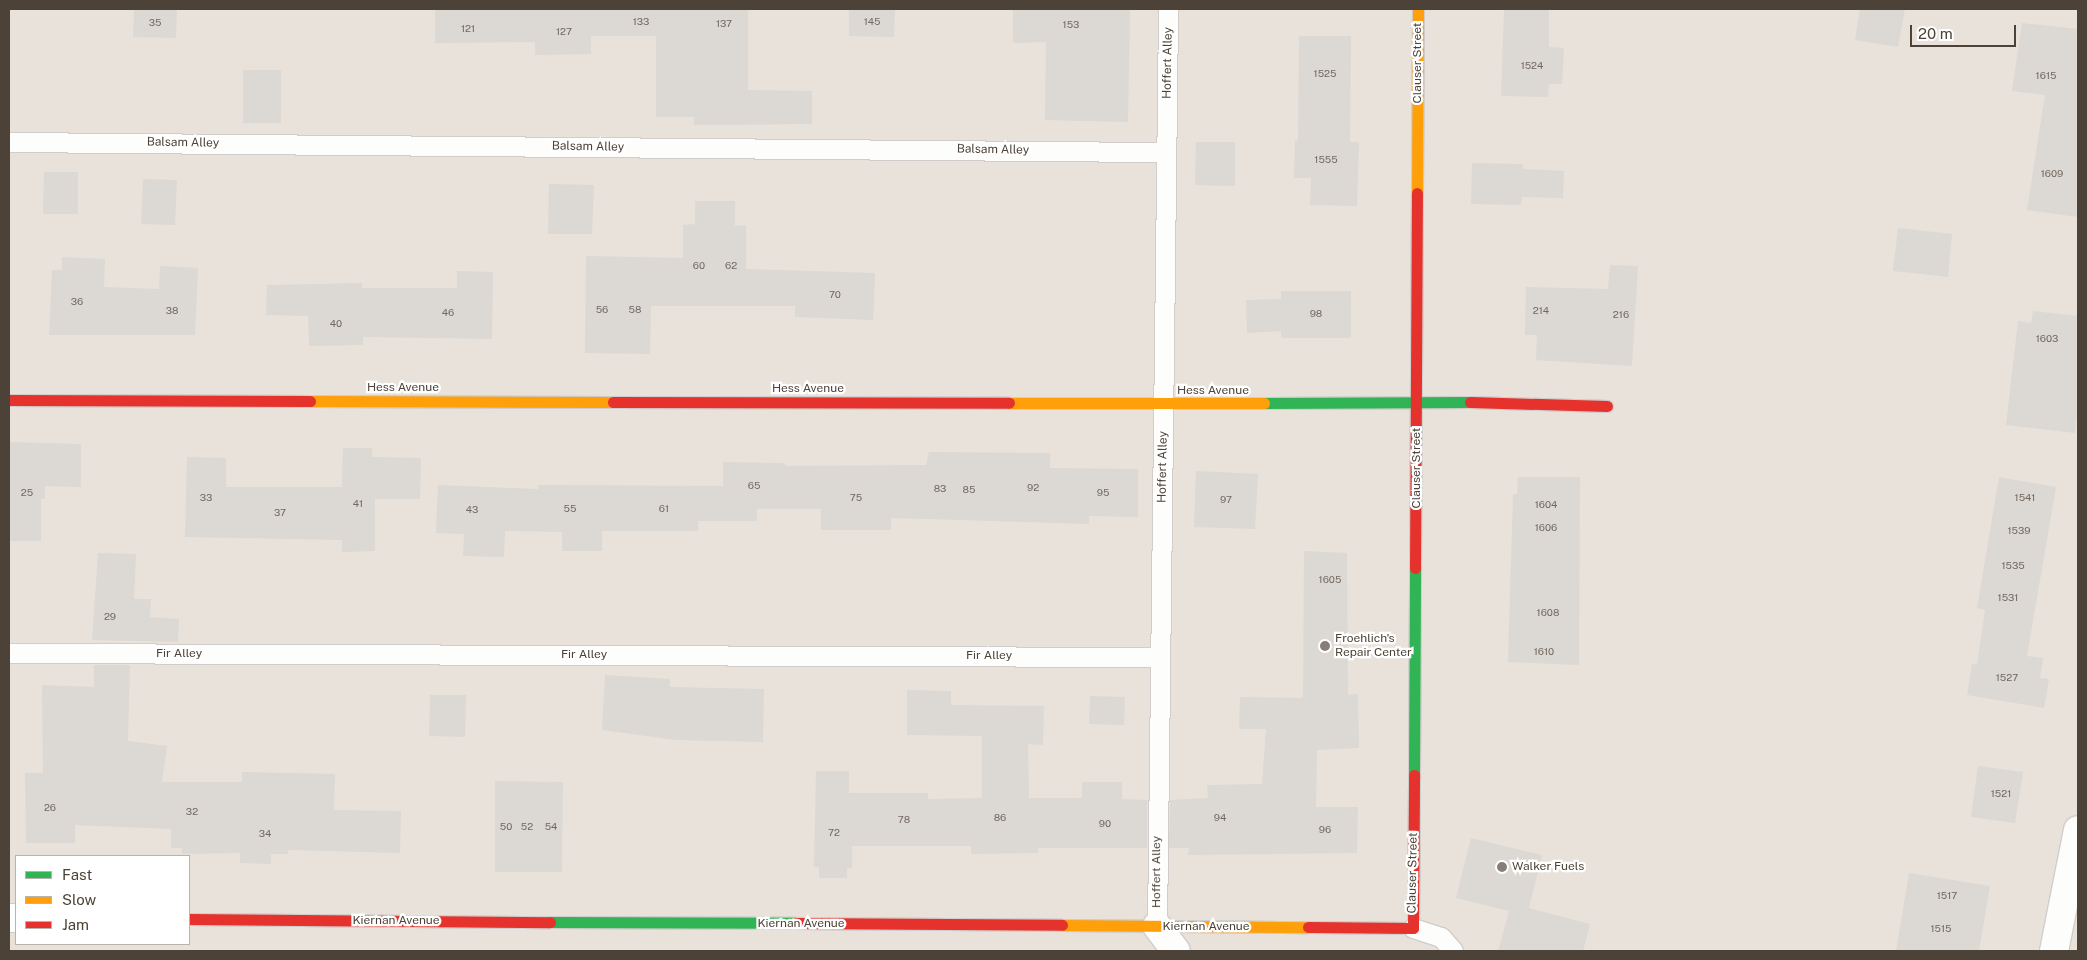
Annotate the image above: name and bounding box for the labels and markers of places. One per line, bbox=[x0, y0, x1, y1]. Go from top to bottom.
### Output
place label: Froehlich's Repair Center bbox=[1335, 632, 1412, 660]
marker: Froehlich's Repair Center bbox=[1319, 640, 1331, 652]
place label: Walker Fuels bbox=[1512, 860, 1584, 874]
marker: Walker Fuels bbox=[1496, 861, 1508, 873]

